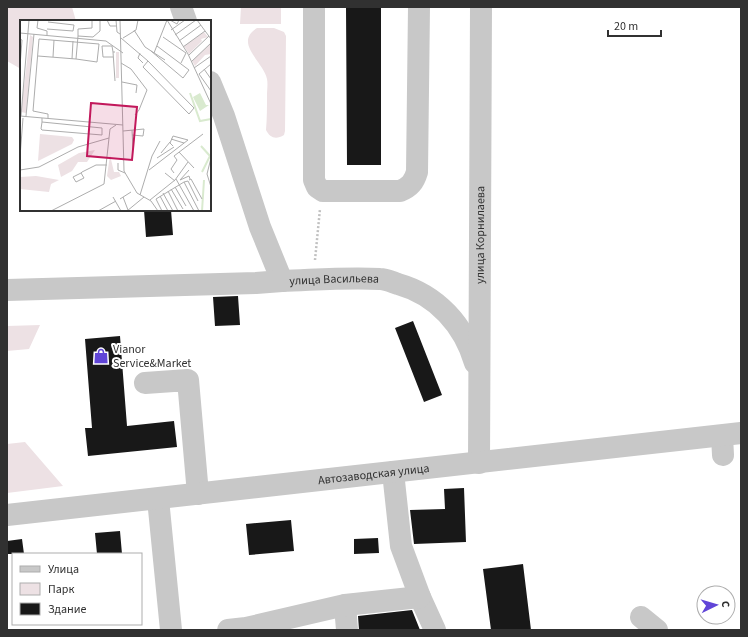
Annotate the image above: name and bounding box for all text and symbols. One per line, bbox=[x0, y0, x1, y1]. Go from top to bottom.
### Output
scale bar bbox=[608, 12, 661, 38]
text: 20 m bbox=[614, 18, 638, 35]
inset map bbox=[20, 20, 211, 211]
street label: улица Корнилаева bbox=[471, 186, 489, 284]
street label: улица Васильева bbox=[289, 270, 379, 289]
place label: Vianor Service&Market bbox=[113, 341, 191, 372]
shop icon: Vianor Service&Market bbox=[92, 347, 110, 365]
street label: Автозаводская улица bbox=[317, 459, 430, 489]
legend bbox=[12, 553, 142, 625]
text: Улица bbox=[48, 561, 79, 578]
text: Парк bbox=[48, 581, 74, 598]
north arrow bbox=[696, 585, 736, 625]
text: С bbox=[718, 600, 733, 609]
text: Здание bbox=[48, 601, 87, 618]

